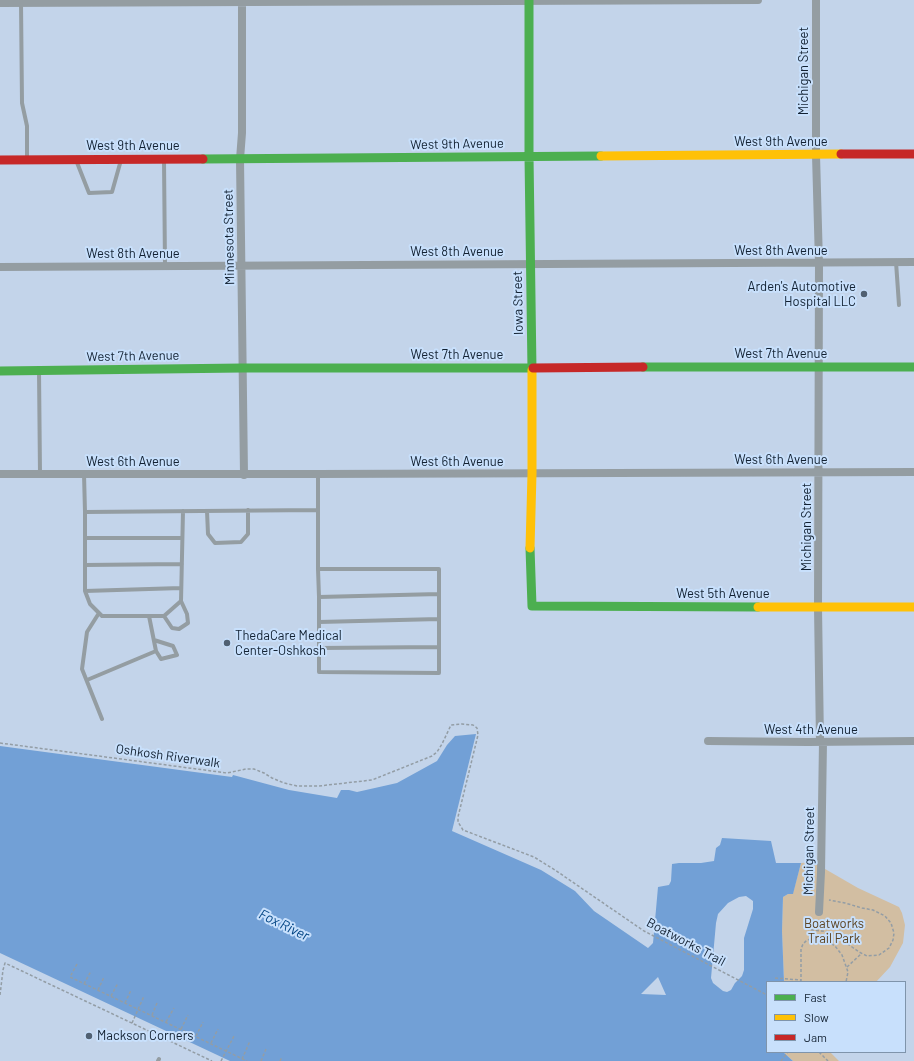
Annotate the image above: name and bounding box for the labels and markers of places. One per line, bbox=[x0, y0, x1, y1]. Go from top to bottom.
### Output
place label: Arden's Automotive Hospital LLC bbox=[747, 279, 856, 310]
marker: Arden's Automotive Hospital LLC bbox=[859, 289, 869, 299]
place label: ThedaCare Medical Center-Oshkosh bbox=[235, 628, 342, 659]
marker: ThedaCare Medical Center-Oshkosh bbox=[222, 638, 232, 648]
place label: Mackson Corners bbox=[97, 1028, 194, 1044]
marker: Mackson Corners bbox=[84, 1031, 94, 1041]

